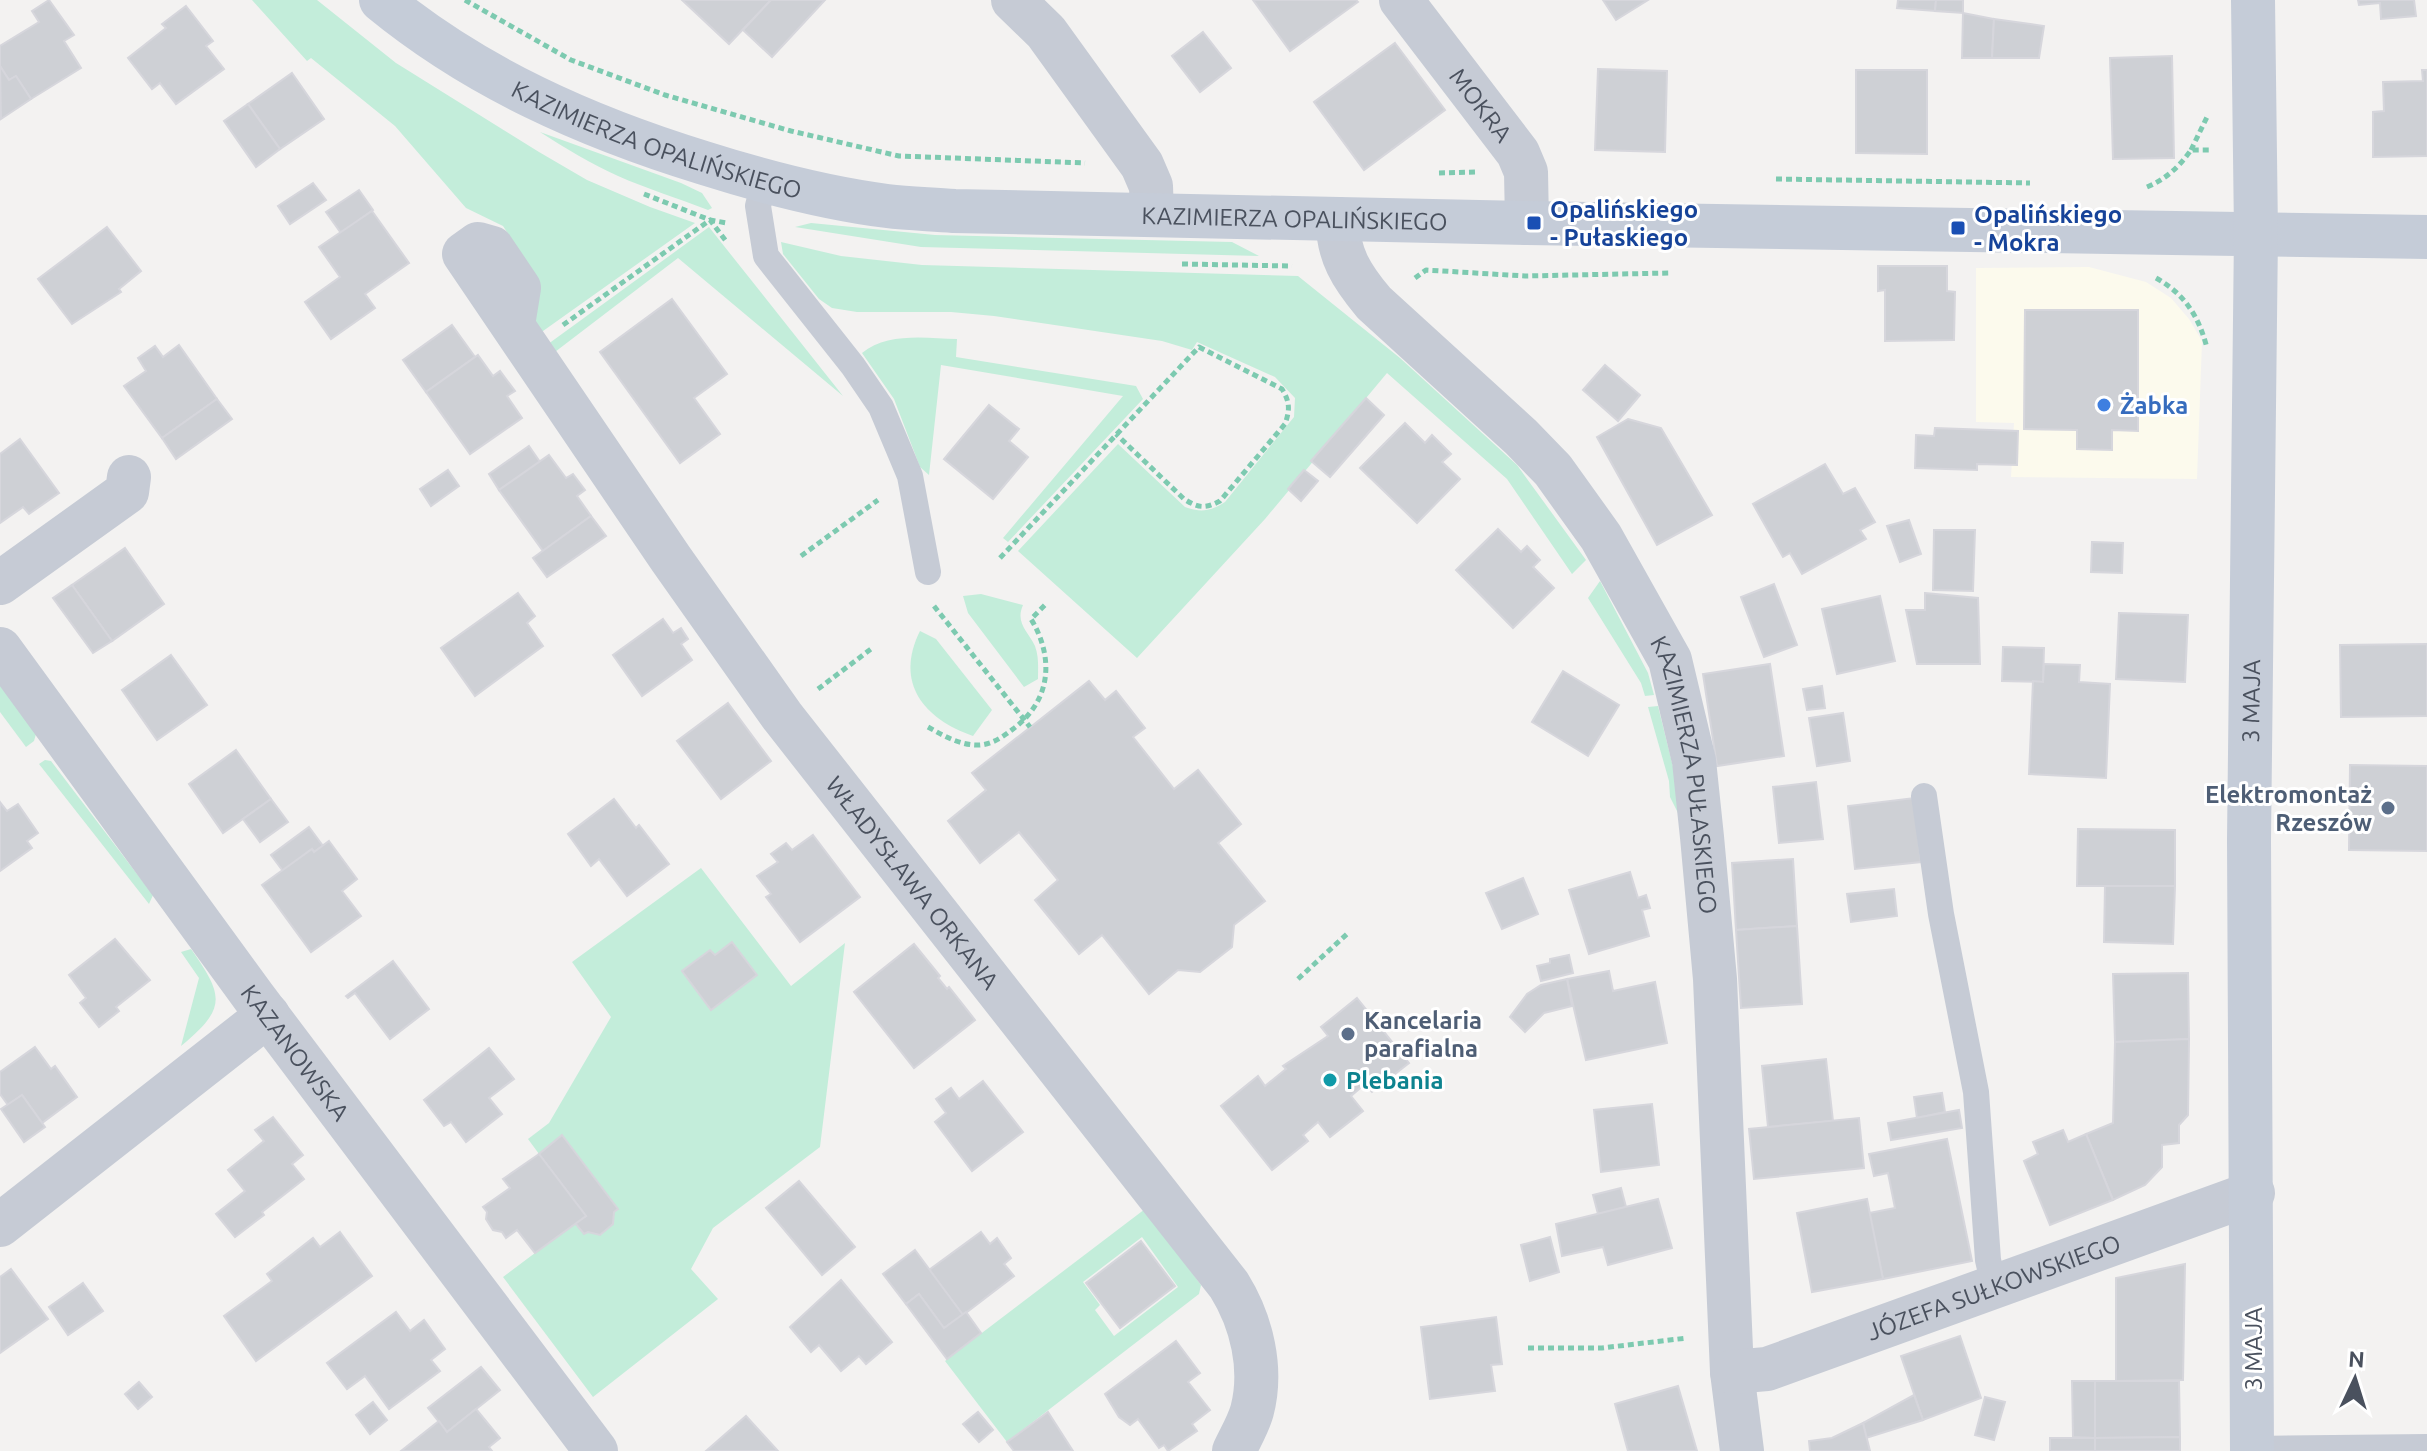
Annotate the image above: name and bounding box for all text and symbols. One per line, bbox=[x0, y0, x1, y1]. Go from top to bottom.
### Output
street label: MOKRA bbox=[1445, 63, 1518, 147]
street label: KAZIMIERZA OPALIŃSKIEGO bbox=[508, 75, 804, 203]
place label: Opalińskiego - Pułaskiego bbox=[1550, 196, 1698, 251]
street label: KAZIMIERZA OPALIŃSKIEGO bbox=[1141, 201, 1448, 235]
place label: Opalińskiego - Mokra bbox=[1974, 201, 2122, 256]
marker: Opalińskiego - Pułaskiego bbox=[1525, 214, 1543, 232]
marker: Opalińskiego - Mokra bbox=[1949, 219, 1967, 237]
place label: Żabka bbox=[2120, 392, 2188, 419]
marker: Żabka bbox=[2095, 396, 2113, 414]
street label: KAZIMIERZA PUŁASKIEGO bbox=[1646, 631, 1722, 915]
street label: 3 MAJA bbox=[2237, 659, 2265, 743]
street label: WŁADYSŁAWA ORKANA bbox=[821, 771, 1005, 994]
place label: Elektromontaż Rzeszów bbox=[2205, 781, 2372, 836]
marker: Elektromontaż Rzeszów bbox=[2379, 799, 2397, 817]
street label: KAZANOWSKA bbox=[236, 979, 355, 1126]
place label: Kancelaria parafialna bbox=[1364, 1007, 1482, 1062]
marker: Kancelaria parafialna bbox=[1339, 1025, 1357, 1043]
place label: Plebania bbox=[1346, 1067, 1443, 1094]
marker: Plebania bbox=[1321, 1071, 1339, 1089]
street label: JÓZEFA SUŁKOWSKIEGO bbox=[1863, 1229, 2124, 1345]
street label: 3 MAJA bbox=[2240, 1307, 2267, 1391]
north arrow bbox=[2315, 1339, 2395, 1419]
text: N bbox=[2347, 1346, 2365, 1372]

